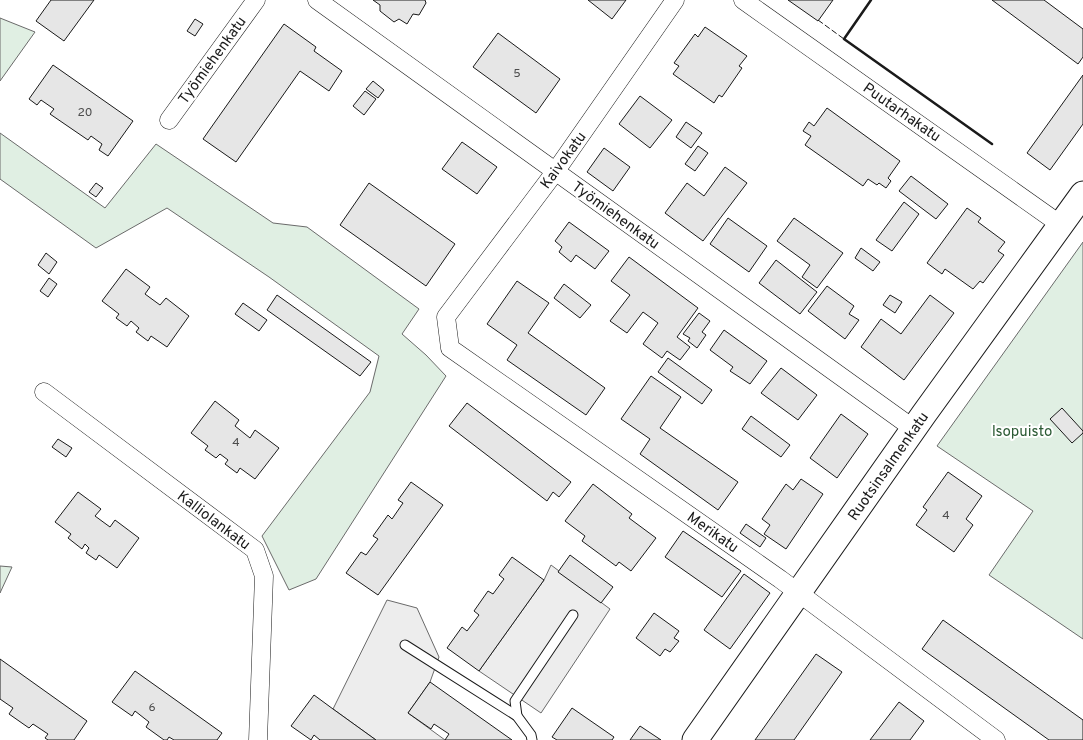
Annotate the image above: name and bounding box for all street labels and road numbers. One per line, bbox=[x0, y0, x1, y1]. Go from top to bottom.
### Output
street label: Työmiehenkatu bbox=[175, 13, 251, 108]
street label: Puutarhakatu bbox=[858, 79, 944, 147]
street label: Kaivokatu bbox=[537, 128, 591, 193]
street label: Työmiehenkatu bbox=[568, 178, 663, 254]
street label: Ruotsinsalmenkatu bbox=[845, 409, 934, 525]
street label: Kalliolankatu bbox=[173, 487, 254, 555]
street label: Merikatu bbox=[683, 509, 742, 558]

